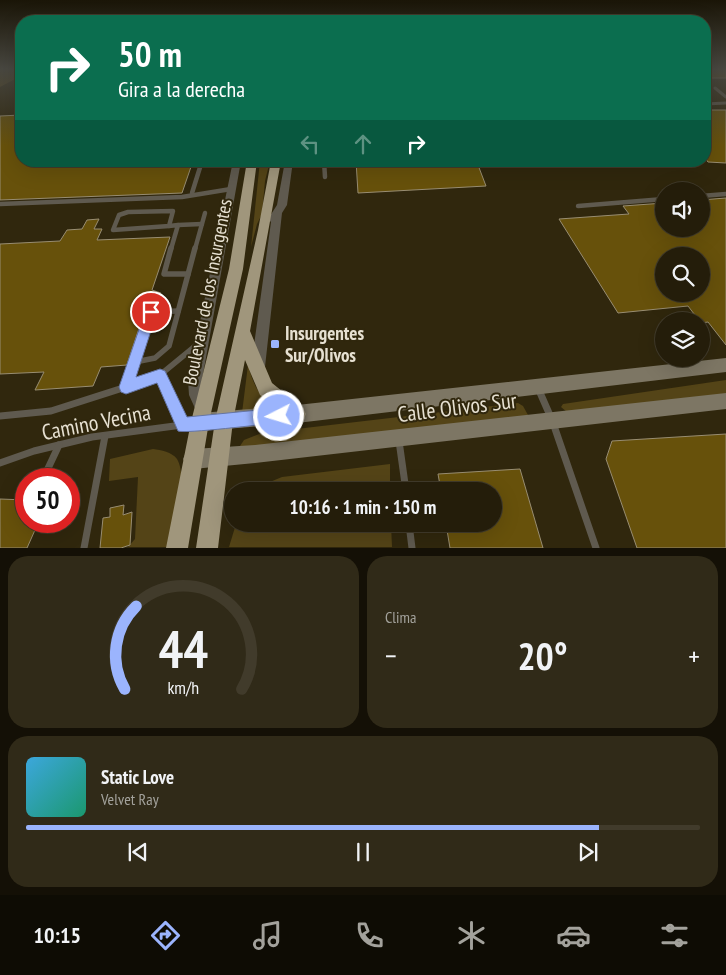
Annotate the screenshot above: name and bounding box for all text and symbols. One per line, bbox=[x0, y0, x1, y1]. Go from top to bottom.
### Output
text: 50 m bbox=[118, 31, 182, 77]
icon: right bbox=[35, 35, 100, 100]
text: Gira a la derecha bbox=[118, 75, 245, 103]
icon: left bbox=[296, 130, 324, 158]
icon: ahead bbox=[349, 130, 377, 158]
icon: right bbox=[402, 130, 430, 158]
map controls bbox=[655, 182, 710, 367]
button: sound bbox=[655, 182, 710, 237]
street label: Boulevard de los Insurgentes bbox=[177, 197, 237, 387]
button: search bbox=[655, 247, 710, 302]
pin bbox=[130, 291, 172, 333]
icon: arrive bbox=[137, 298, 165, 326]
button: layers bbox=[655, 312, 710, 367]
place label: Insurgentes Sur/Olivos bbox=[285, 321, 364, 367]
marker: Insurgentes Sur/Olivos bbox=[269, 338, 281, 350]
street label: Calle Olivos Sur bbox=[396, 386, 518, 428]
position arrow bbox=[252, 389, 304, 441]
street label: Camino Vecina bbox=[39, 398, 153, 446]
speed limit sign: 50 bbox=[15, 468, 80, 533]
text: 10:16 · 1 min · 150 m bbox=[290, 495, 436, 519]
text: Clima bbox=[385, 607, 416, 627]
text: 44 bbox=[159, 615, 208, 682]
text: 20° bbox=[517, 631, 568, 680]
text: − bbox=[385, 637, 397, 674]
text: + bbox=[688, 637, 700, 674]
text: km/h bbox=[168, 676, 199, 699]
text: Static Love bbox=[101, 765, 174, 789]
text: Velvet Ray bbox=[101, 789, 159, 809]
icon: previous bbox=[124, 838, 152, 866]
icon: pause bbox=[349, 838, 377, 866]
icon: next bbox=[574, 838, 602, 866]
icon: directions bbox=[148, 918, 183, 953]
icon: music bbox=[250, 918, 285, 953]
icon: phone bbox=[352, 918, 387, 953]
icon: climate bbox=[454, 918, 489, 953]
icon: car bbox=[556, 918, 591, 953]
icon: filters bbox=[657, 918, 692, 953]
text: 10:15 bbox=[33, 921, 81, 949]

